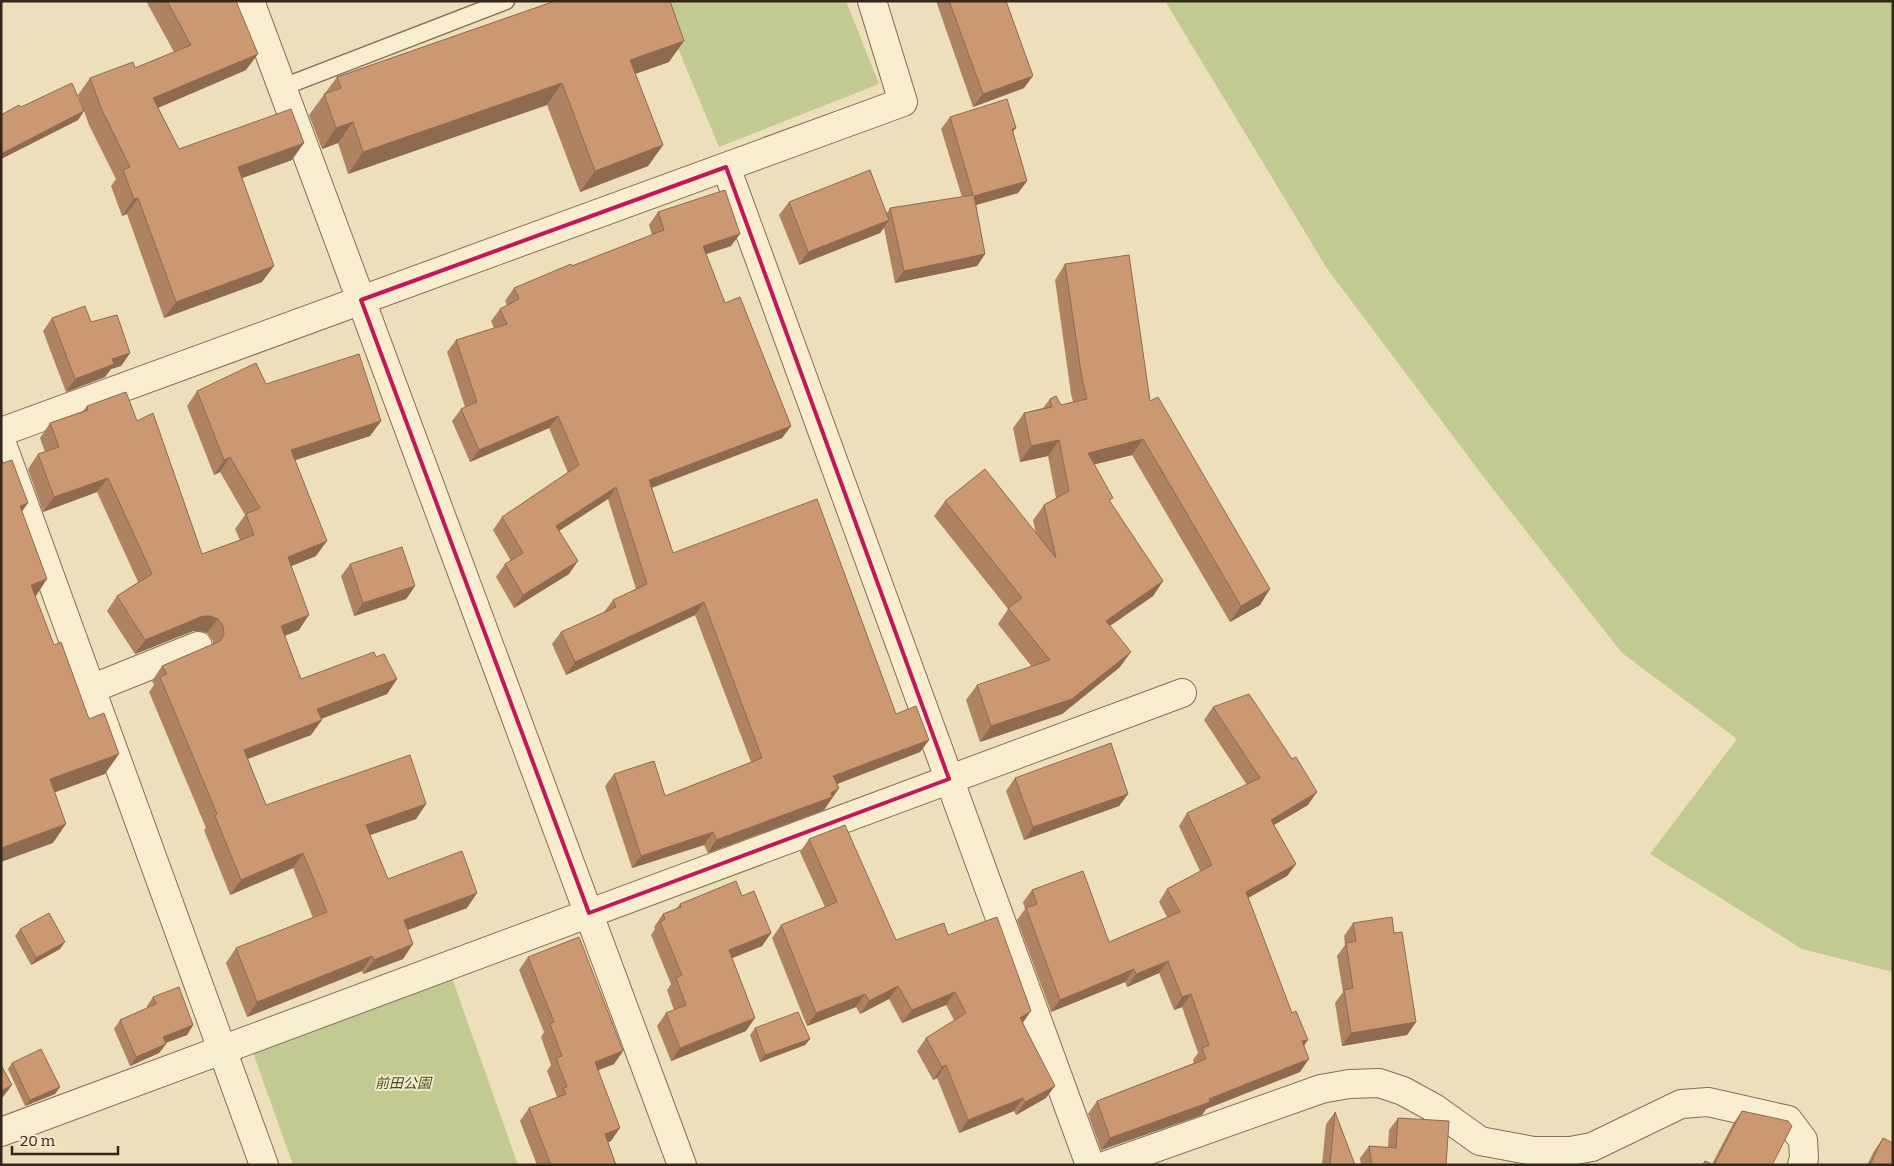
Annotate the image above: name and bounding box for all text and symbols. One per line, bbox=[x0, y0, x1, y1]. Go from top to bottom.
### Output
park label: 前田公園 bbox=[375, 1075, 433, 1092]
scale bar bbox=[12, 1124, 119, 1156]
text: 20 m bbox=[20, 1132, 56, 1150]

